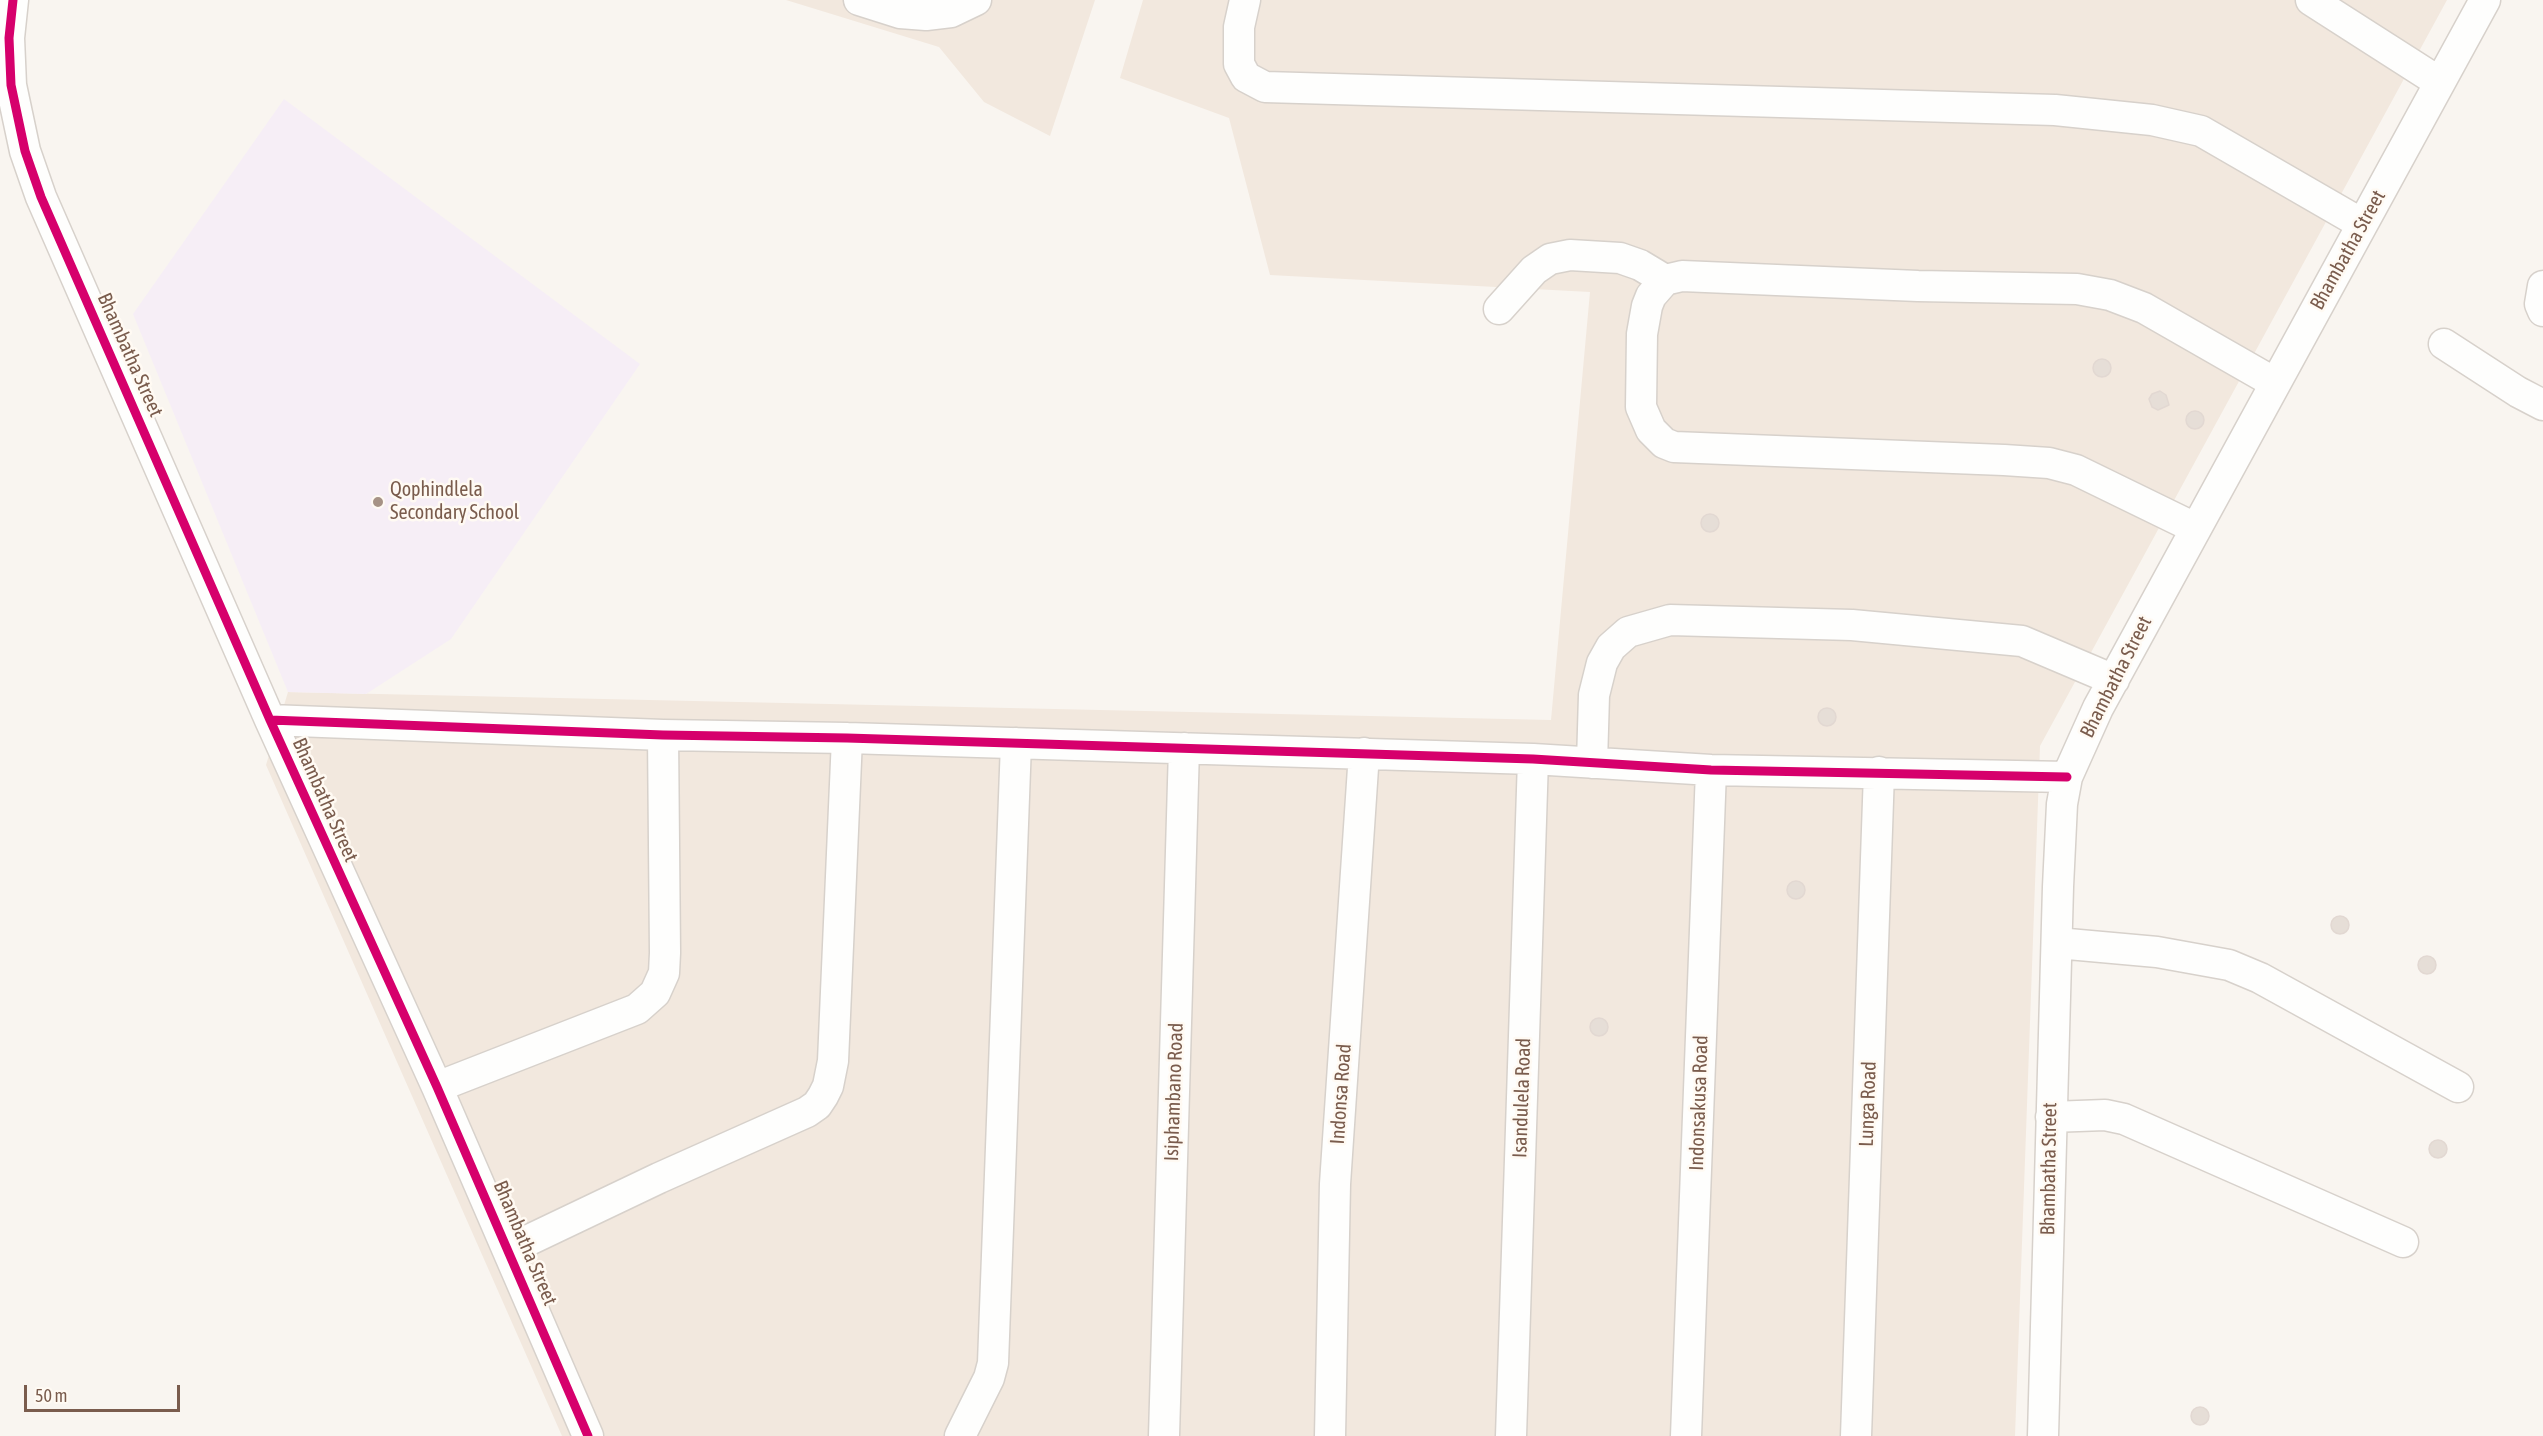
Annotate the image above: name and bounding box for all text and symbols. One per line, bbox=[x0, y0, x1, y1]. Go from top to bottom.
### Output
street label: Bhambatha Street bbox=[2305, 186, 2391, 314]
street label: Bhambatha Street bbox=[92, 289, 168, 421]
place label: Qophindlela Secondary School bbox=[390, 478, 519, 525]
marker: Qophindlela Secondary School bbox=[371, 495, 385, 509]
street label: Bhambatha Street bbox=[2075, 612, 2157, 742]
street label: Bhambatha Street bbox=[287, 734, 363, 866]
street label: Isiphambano Road bbox=[1160, 1022, 1188, 1162]
street label: Indonsakusa Road bbox=[1685, 1035, 1713, 1171]
street label: Isandulela Road bbox=[1508, 1038, 1536, 1158]
street label: Indonsa Road bbox=[1326, 1043, 1356, 1145]
street label: Lunga Road bbox=[1855, 1061, 1881, 1147]
street label: Bhambatha Street bbox=[2036, 1102, 2062, 1236]
street label: Bhambatha Street bbox=[488, 1177, 562, 1309]
scale bar bbox=[27, 1373, 183, 1411]
text: 50 m bbox=[35, 1385, 67, 1406]

